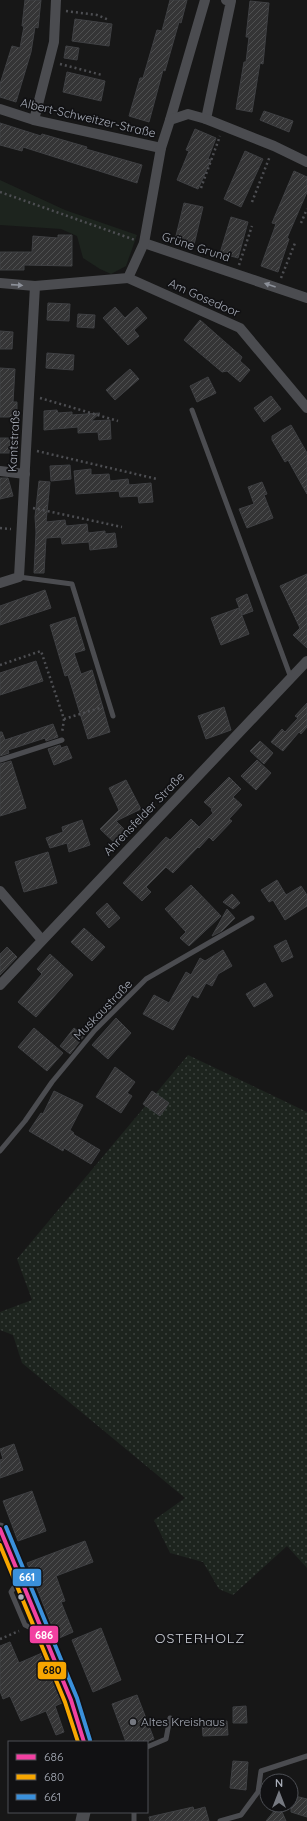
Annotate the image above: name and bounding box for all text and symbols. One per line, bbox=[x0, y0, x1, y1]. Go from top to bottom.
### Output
street label: Albert-Schweitzer-Straße bbox=[19, 95, 157, 140]
street label: Grüne Grund bbox=[160, 228, 232, 265]
street label: Am Gosedoor bbox=[166, 275, 242, 320]
one-way arrow bbox=[11, 281, 24, 288]
one-way arrow bbox=[264, 282, 276, 288]
street label: Kantstraße bbox=[4, 409, 23, 472]
street label: Ahrensfelder Straße bbox=[100, 769, 187, 858]
street label: Muskaustraße bbox=[70, 976, 135, 1043]
line badge: 661 bbox=[12, 1568, 42, 1587]
text: 661 bbox=[19, 1570, 35, 1584]
unlabelled marker bbox=[16, 1592, 26, 1602]
line badge: 686 bbox=[29, 1625, 59, 1644]
text: 686 bbox=[35, 1628, 53, 1642]
district label: OSTERHOLZ bbox=[155, 1629, 245, 1647]
line badge: 680 bbox=[37, 1661, 67, 1680]
text: 680 bbox=[43, 1663, 62, 1677]
place label: Altes Kreishaus bbox=[141, 1714, 225, 1729]
marker: Altes Kreishaus bbox=[128, 1717, 138, 1727]
legend bbox=[8, 1741, 148, 1813]
text: 686 bbox=[44, 1749, 64, 1764]
text: 680 bbox=[44, 1769, 64, 1784]
north arrow bbox=[259, 1773, 299, 1813]
text: N bbox=[275, 1776, 283, 1790]
text: 661 bbox=[44, 1789, 61, 1804]

